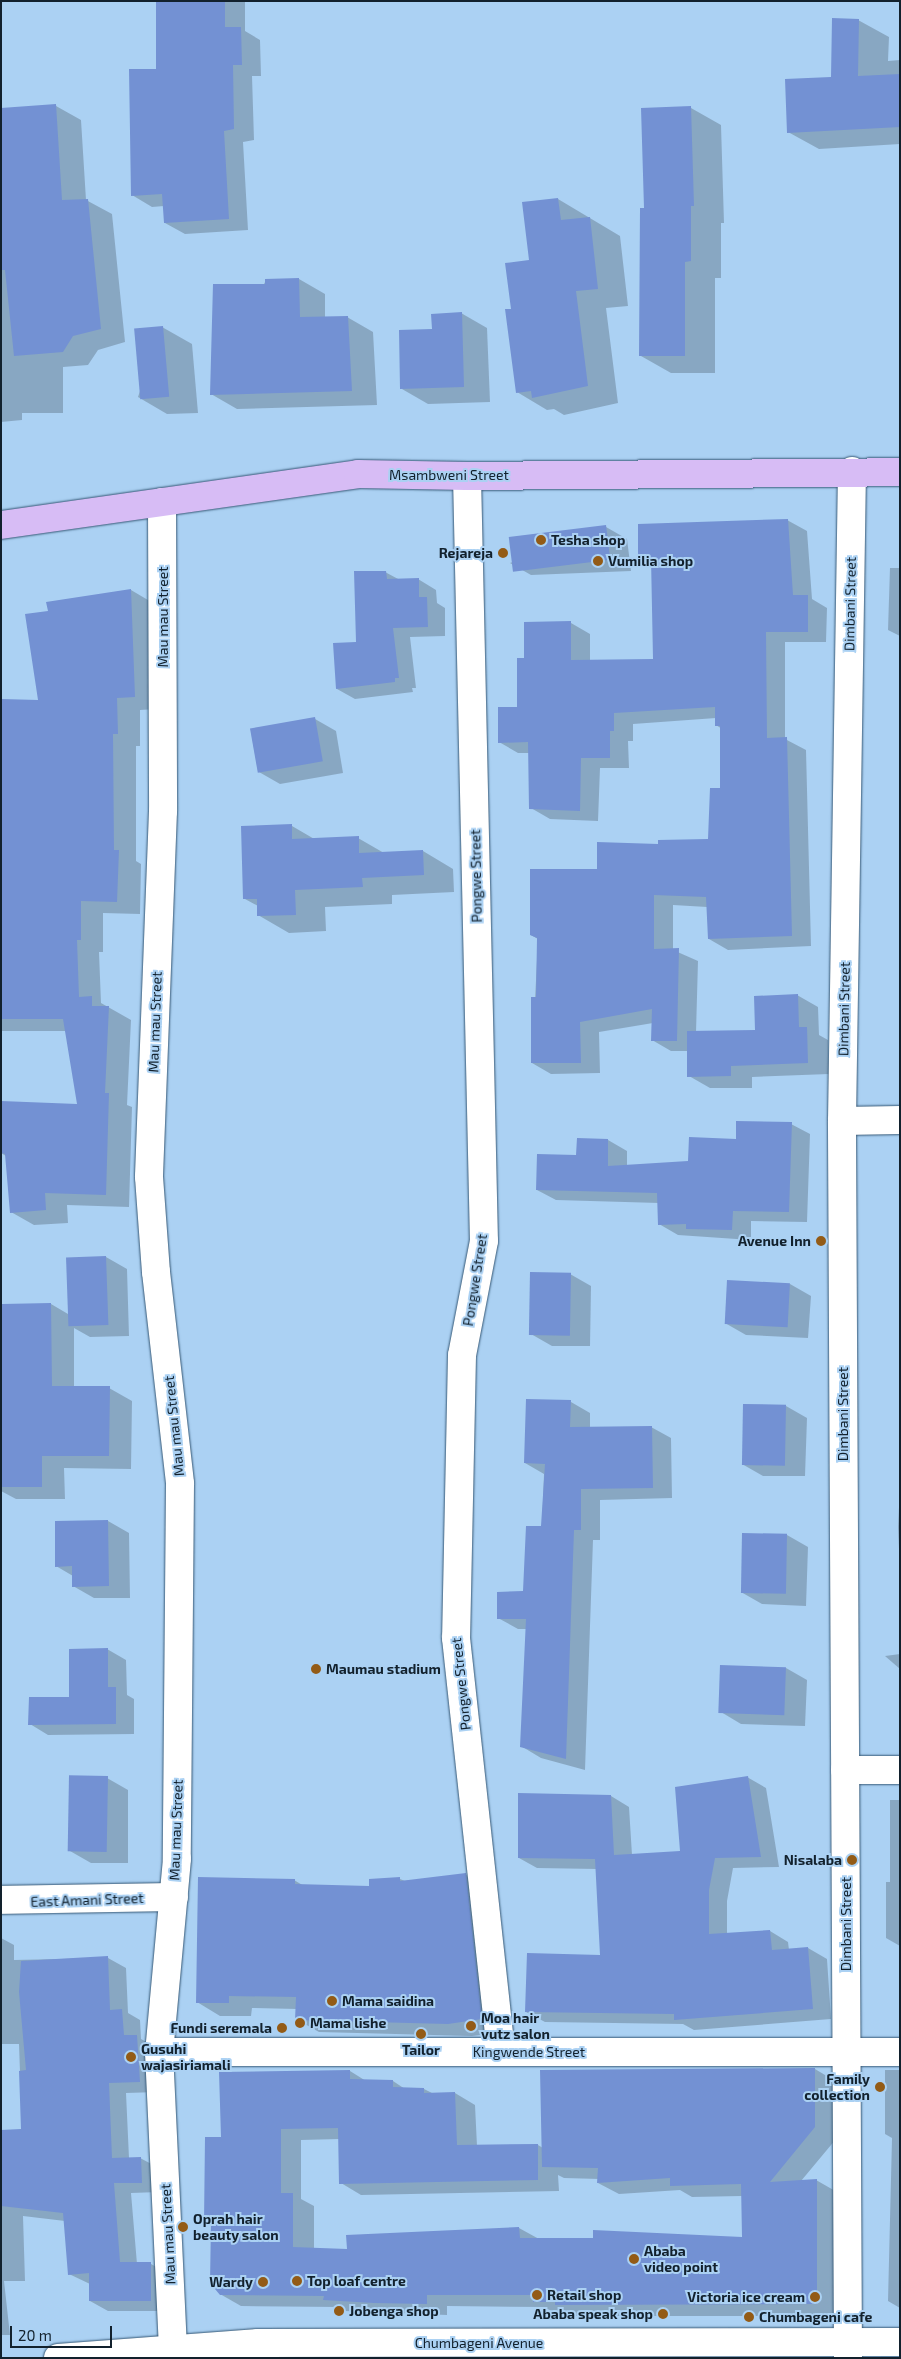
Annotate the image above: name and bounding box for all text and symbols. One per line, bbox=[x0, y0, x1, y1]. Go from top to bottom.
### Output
street label: Msambweni Street bbox=[389, 467, 509, 483]
place label: Tesha shop bbox=[551, 532, 625, 548]
marker: Tesha shop bbox=[535, 534, 547, 546]
place label: Rejareja bbox=[439, 545, 493, 561]
marker: Rejareja bbox=[497, 547, 509, 559]
place label: Vumilia shop bbox=[608, 553, 693, 569]
marker: Vumilia shop bbox=[592, 555, 604, 567]
street label: Dimbani Street bbox=[841, 557, 859, 651]
street label: Mau mau Street bbox=[155, 566, 171, 668]
street label: Pongwe Street bbox=[467, 829, 485, 923]
street label: Dimbani Street bbox=[835, 962, 853, 1056]
street label: Mau mau Street bbox=[145, 971, 165, 1073]
street label: Pongwe Street bbox=[459, 1233, 491, 1327]
place label: Avenue Inn bbox=[738, 1233, 811, 1249]
marker: Avenue Inn bbox=[815, 1235, 827, 1247]
street label: Dimbani Street bbox=[835, 1367, 851, 1461]
street label: Mau mau Street bbox=[160, 1375, 188, 1477]
street label: Pongwe Street bbox=[448, 1637, 474, 1731]
place label: Maumau stadium bbox=[326, 1661, 441, 1677]
marker: Maumau stadium bbox=[310, 1663, 322, 1675]
street label: Mau mau Street bbox=[166, 1779, 186, 1881]
place label: Nisalaba bbox=[784, 1852, 842, 1868]
marker: Nisalaba bbox=[846, 1854, 858, 1866]
street label: Dimbani Street bbox=[838, 1877, 854, 1971]
street label: East Amani Street bbox=[30, 1890, 144, 1910]
place label: Mama saidina bbox=[342, 1993, 434, 2009]
marker: Mama saidina bbox=[326, 1995, 338, 2007]
place label: Moa hair vutz salon bbox=[481, 2010, 550, 2042]
place label: Mama lishe bbox=[310, 2015, 386, 2031]
marker: Mama lishe bbox=[294, 2017, 306, 2029]
place label: Fundi seremala bbox=[170, 2020, 272, 2036]
marker: Moa hair vutz salon bbox=[465, 2020, 477, 2032]
marker: Fundi seremala bbox=[276, 2022, 288, 2034]
marker: Tailor bbox=[415, 2028, 427, 2040]
place label: Gusuhi wajasiriamali bbox=[141, 2041, 231, 2074]
place label: Tailor bbox=[402, 2042, 440, 2058]
street label: Kingwende Street bbox=[473, 2044, 585, 2060]
marker: Gusuhi wajasiriamali bbox=[125, 2051, 137, 2063]
place label: Family collection bbox=[804, 2071, 870, 2104]
marker: Family collection bbox=[874, 2081, 886, 2093]
street label: Mau mau Street bbox=[157, 2183, 179, 2285]
place label: Oprah hair beauty salon bbox=[193, 2211, 279, 2244]
marker: Oprah hair beauty salon bbox=[177, 2221, 189, 2233]
place label: Ababa video point bbox=[644, 2243, 718, 2276]
marker: Ababa video point bbox=[628, 2253, 640, 2265]
place label: Top loaf centre bbox=[307, 2273, 406, 2289]
place label: Wardy bbox=[209, 2274, 253, 2290]
marker: Top loaf centre bbox=[291, 2275, 303, 2287]
marker: Wardy bbox=[257, 2276, 269, 2288]
place label: Retail shop bbox=[547, 2287, 622, 2303]
marker: Retail shop bbox=[531, 2289, 543, 2301]
place label: Victoria ice cream bbox=[687, 2289, 805, 2305]
marker: Victoria ice cream bbox=[809, 2291, 821, 2303]
place label: Jobenga shop bbox=[349, 2303, 439, 2319]
marker: Jobenga shop bbox=[333, 2305, 345, 2317]
place label: Ababa speak shop bbox=[533, 2306, 653, 2322]
marker: Ababa speak shop bbox=[657, 2308, 669, 2320]
place label: Chumbageni cafe bbox=[759, 2309, 872, 2325]
marker: Chumbageni cafe bbox=[743, 2311, 755, 2323]
scale bar bbox=[12, 2316, 115, 2348]
text: 20 m bbox=[18, 2326, 52, 2344]
street label: Chumbageni Avenue bbox=[415, 2335, 543, 2351]

